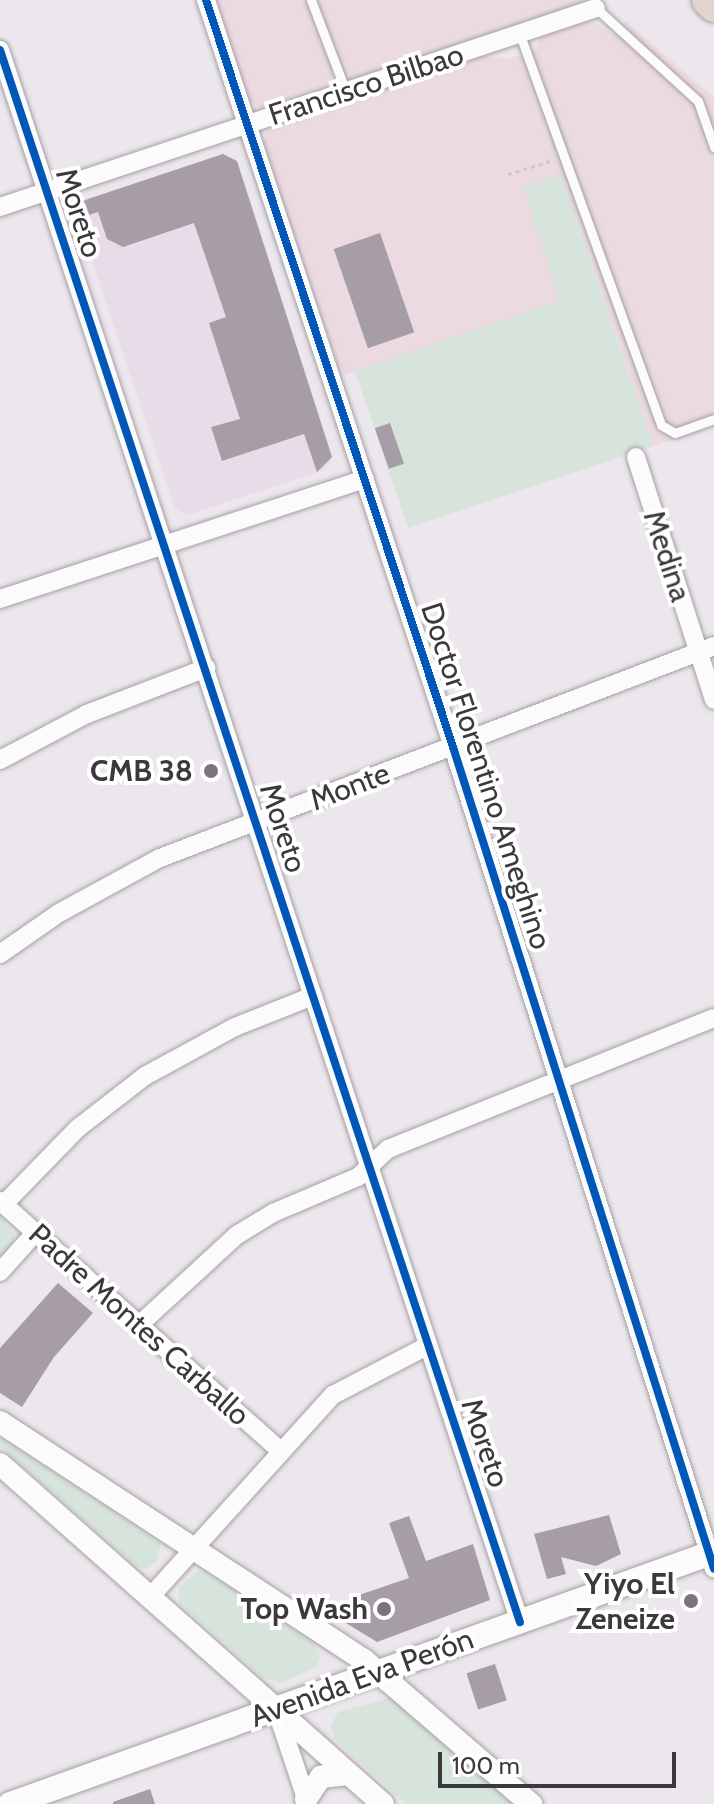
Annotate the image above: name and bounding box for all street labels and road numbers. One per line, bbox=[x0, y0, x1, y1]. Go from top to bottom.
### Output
street label: Francisco Bilbao bbox=[264, 37, 468, 133]
street label: Moreto bbox=[48, 164, 110, 262]
street label: Medina bbox=[635, 506, 699, 606]
street label: Doctor Florentino Ameghino bbox=[413, 598, 559, 954]
street label: Monte bbox=[305, 755, 395, 819]
street label: Moreto bbox=[252, 779, 314, 877]
street label: Padre Montes Carballo bbox=[21, 1216, 257, 1434]
street label: Moreto bbox=[453, 1394, 517, 1492]
street label: Avenida Eva Perón bbox=[246, 1621, 478, 1735]

